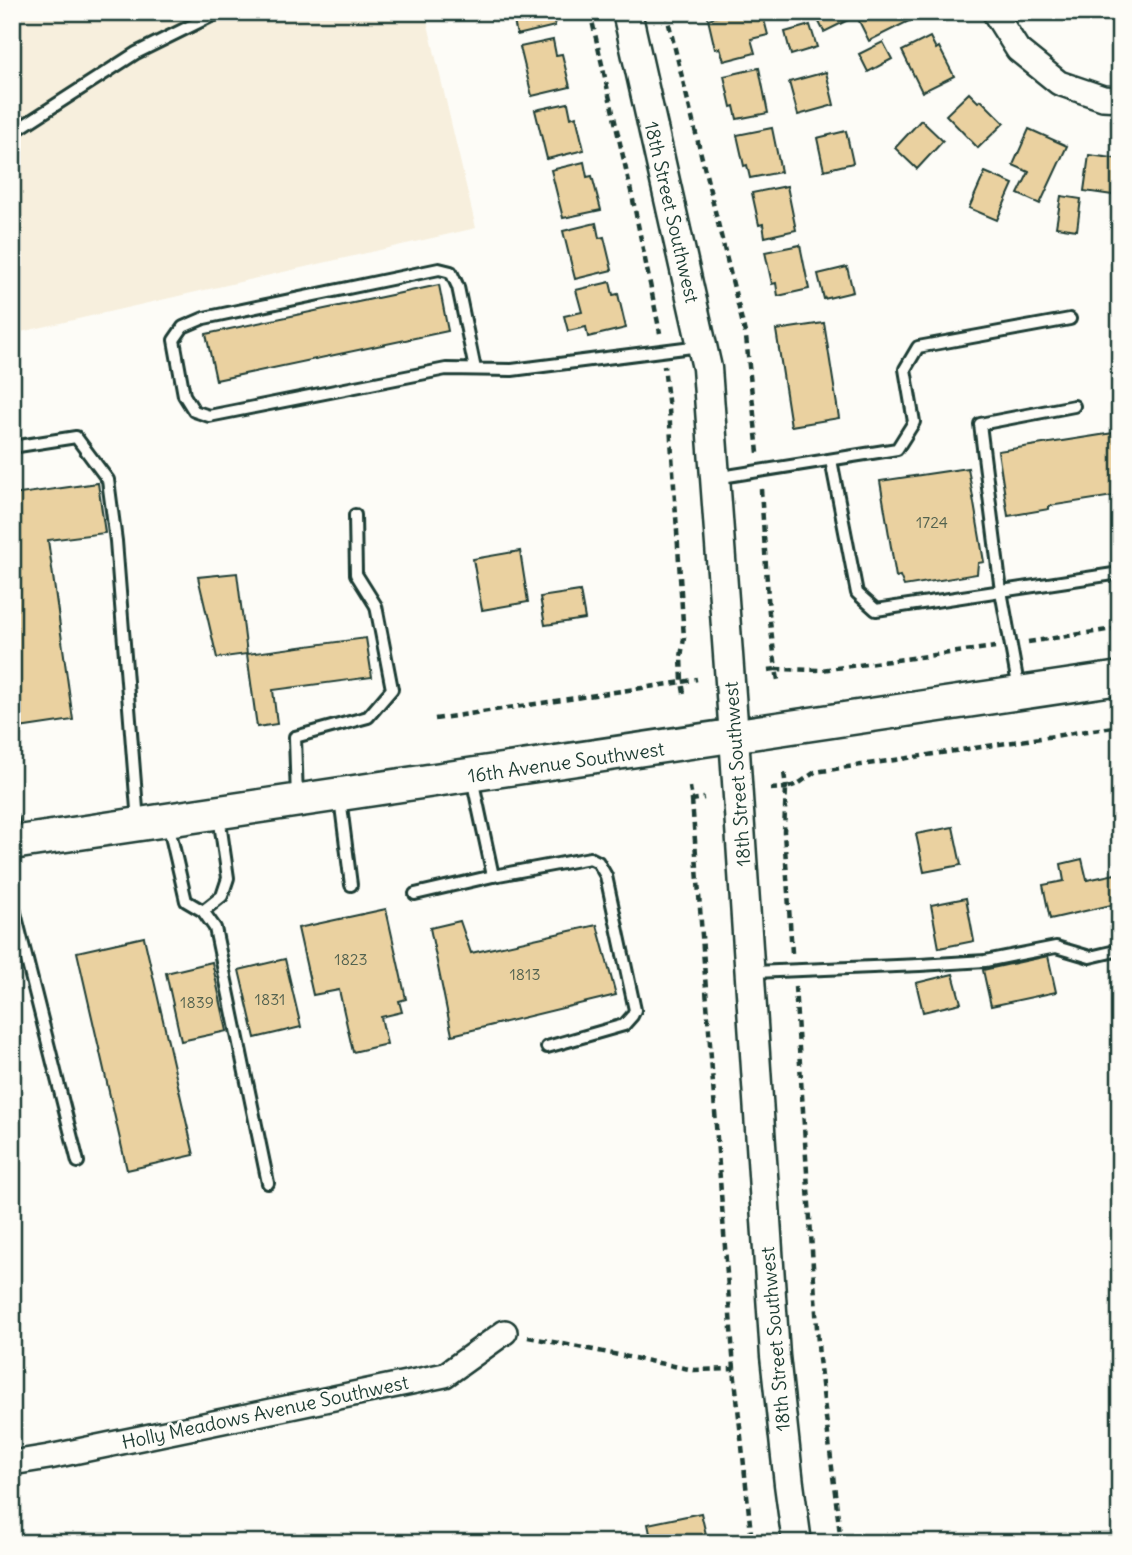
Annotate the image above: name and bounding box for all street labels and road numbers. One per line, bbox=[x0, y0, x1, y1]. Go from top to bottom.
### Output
street label: 18th Street Southwest bbox=[639, 119, 705, 305]
street label: 18th Street Southwest bbox=[719, 681, 755, 867]
street label: 16th Avenue Southwest bbox=[466, 736, 666, 788]
street label: 18th Street Southwest bbox=[755, 1246, 795, 1432]
street label: Holly Meadows Avenue Southwest bbox=[119, 1370, 411, 1454]

